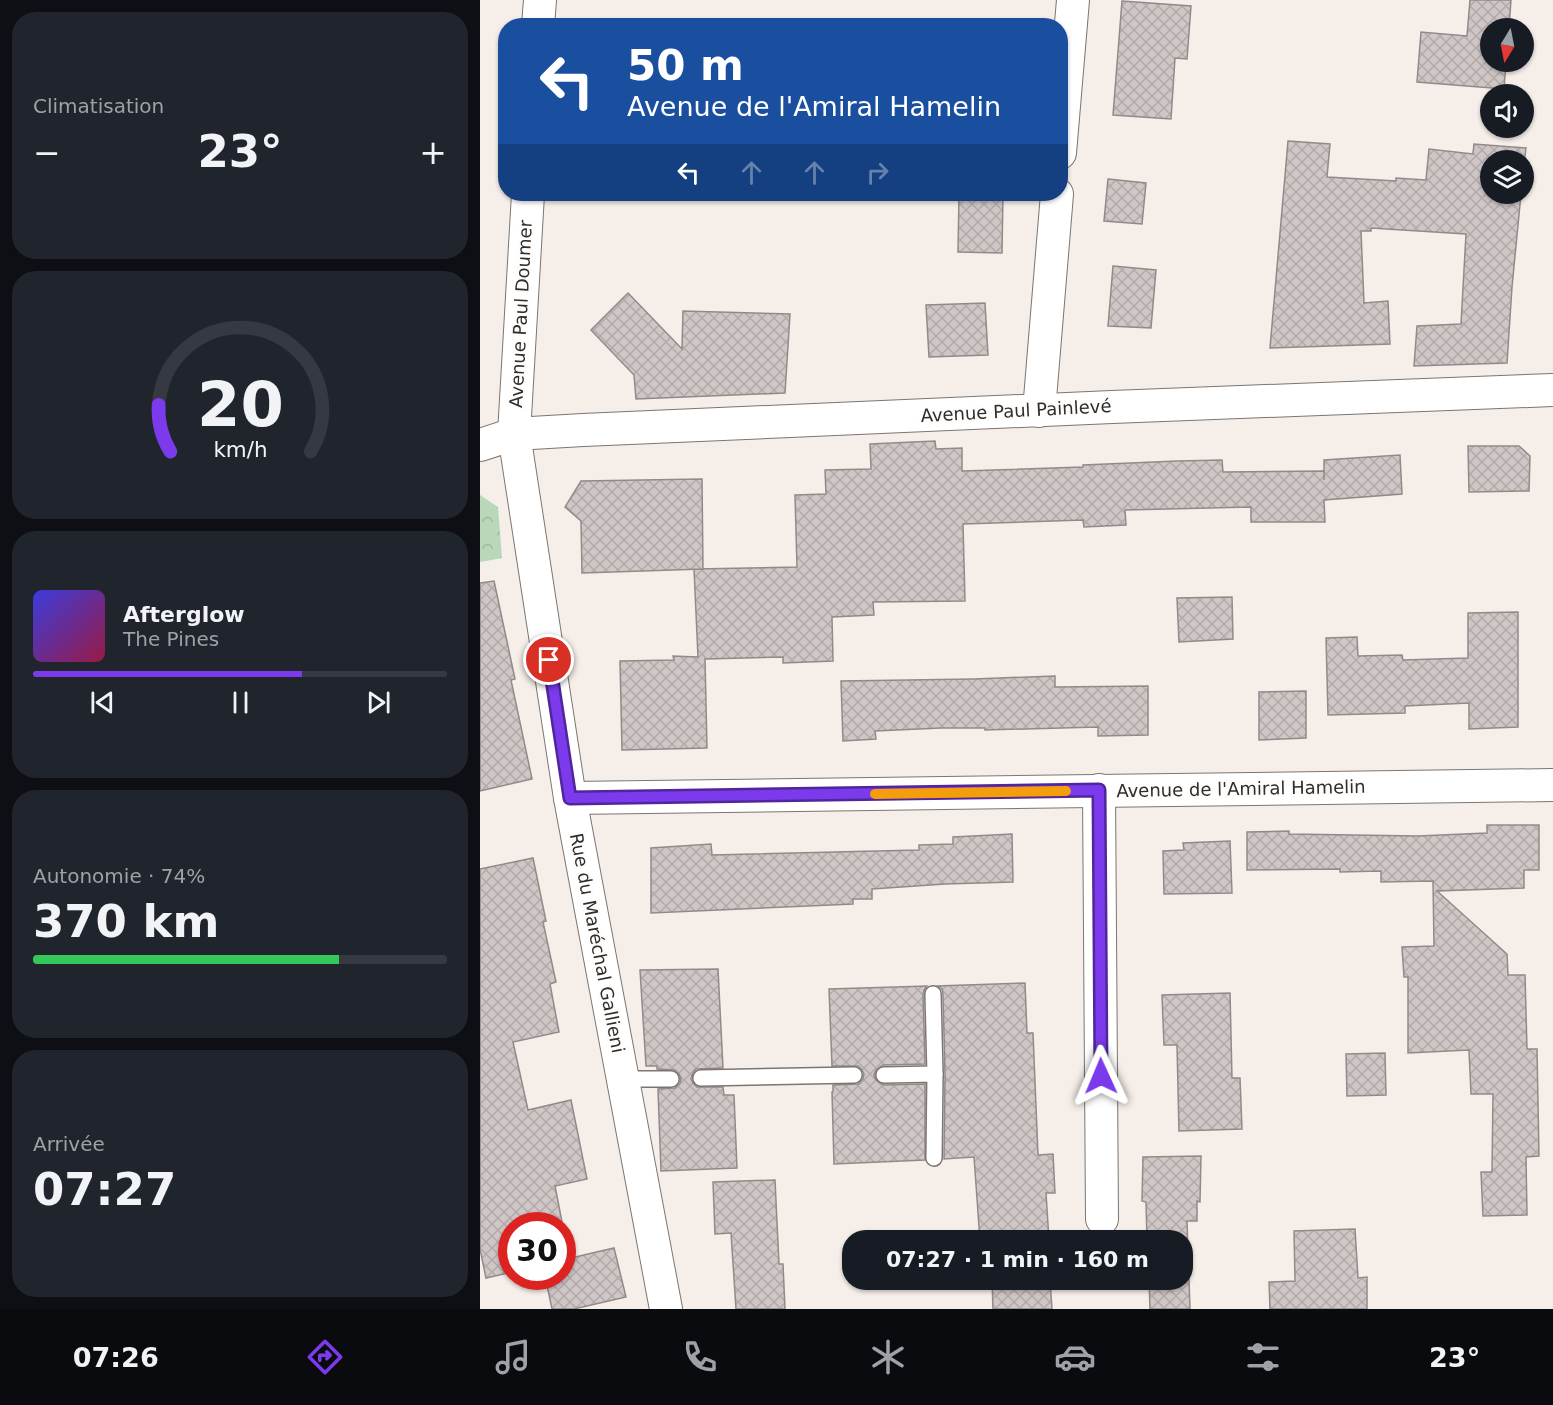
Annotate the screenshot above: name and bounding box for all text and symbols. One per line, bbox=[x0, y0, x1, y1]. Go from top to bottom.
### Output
north arrow bbox=[1480, 18, 1534, 72]
map controls bbox=[1480, 18, 1534, 204]
text: 50 m bbox=[627, 41, 744, 90]
icon: left bbox=[528, 42, 606, 120]
button: sound bbox=[1480, 84, 1534, 138]
text: Avenue de l'Amiral Hamelin bbox=[627, 91, 1001, 122]
text: Climatisation bbox=[33, 94, 164, 118]
text: 23° bbox=[197, 125, 283, 178]
text: − bbox=[33, 133, 61, 172]
text: + bbox=[419, 133, 447, 172]
button: layers bbox=[1480, 150, 1534, 204]
icon: left bbox=[672, 156, 705, 189]
icon: ahead bbox=[735, 156, 768, 189]
icon: ahead bbox=[798, 156, 831, 189]
icon: right bbox=[861, 156, 894, 189]
street label: Avenue Paul Doumer bbox=[505, 219, 536, 408]
text: 20 bbox=[197, 368, 283, 441]
street label: Avenue Paul Painlevé bbox=[920, 395, 1112, 426]
text: km/h bbox=[213, 438, 267, 463]
text: Afterglow bbox=[123, 602, 245, 627]
text: The Pines bbox=[123, 627, 219, 651]
pin bbox=[523, 634, 574, 685]
icon: arrive bbox=[532, 643, 565, 676]
icon: previous bbox=[86, 686, 119, 719]
icon: pause bbox=[224, 686, 257, 719]
icon: next bbox=[362, 686, 395, 719]
street label: Avenue de l'Amiral Hamelin bbox=[1116, 776, 1366, 801]
street label: Rue du Maréchal Gallieni bbox=[566, 831, 629, 1055]
text: Autonomie · 74% bbox=[33, 864, 205, 888]
text: 370 km bbox=[33, 895, 219, 948]
position arrow bbox=[1069, 1044, 1133, 1108]
text: Arrivée bbox=[33, 1132, 105, 1156]
text: 07:27 bbox=[33, 1163, 176, 1216]
speed limit sign: 30 bbox=[498, 1212, 576, 1290]
text: 07:27 · 1 min · 160 m bbox=[886, 1247, 1149, 1272]
icon: directions bbox=[304, 1336, 346, 1378]
icon: music bbox=[492, 1336, 534, 1378]
icon: phone bbox=[679, 1336, 721, 1378]
icon: climate bbox=[867, 1336, 909, 1378]
icon: car bbox=[1054, 1336, 1096, 1378]
icon: filters bbox=[1242, 1336, 1284, 1378]
text: 07:26 bbox=[73, 1342, 159, 1373]
text: 23° bbox=[1429, 1342, 1480, 1373]

